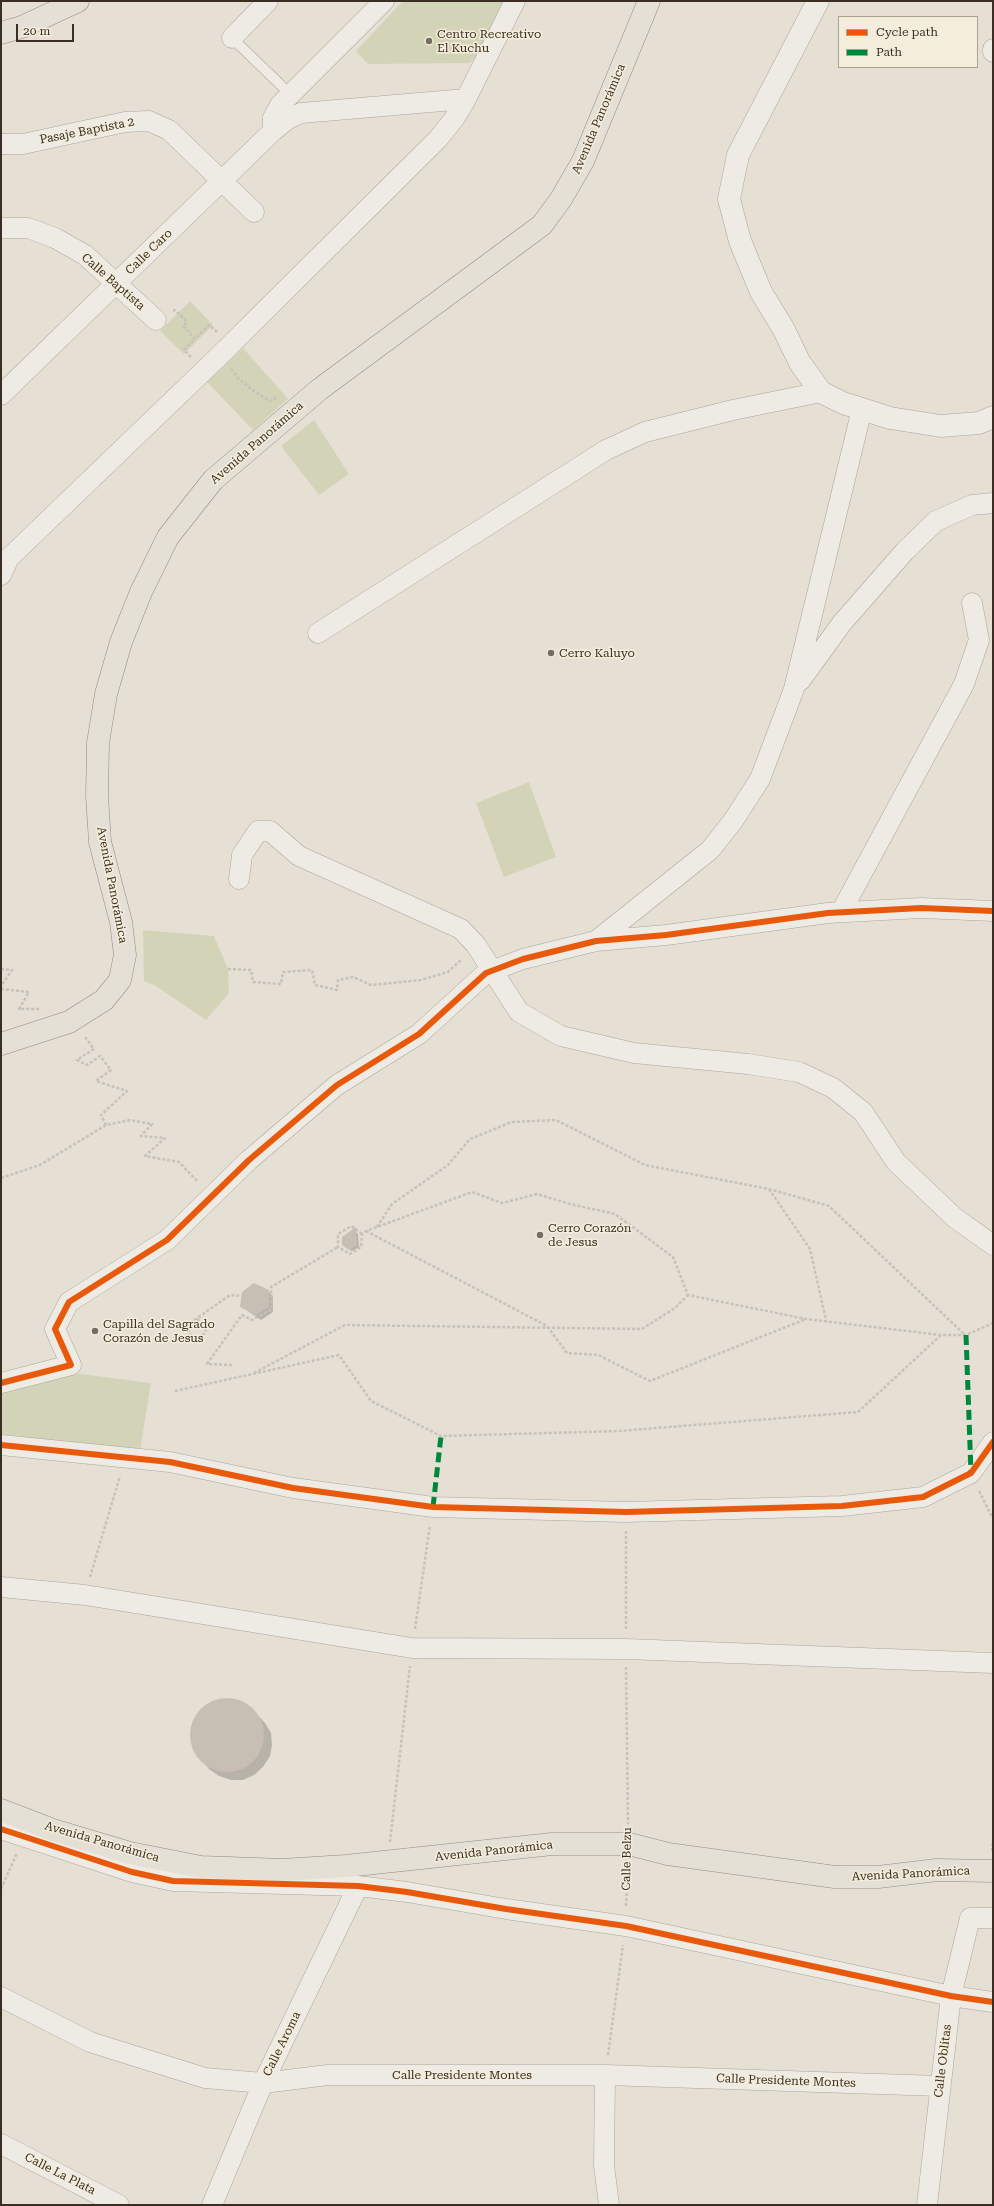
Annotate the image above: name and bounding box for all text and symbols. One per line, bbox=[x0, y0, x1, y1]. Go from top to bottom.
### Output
scale bar bbox=[18, 16, 76, 42]
legend bbox=[838, 16, 978, 68]
text: 20 m bbox=[23, 24, 50, 38]
text: Cycle path bbox=[876, 25, 938, 39]
place label: Centro Recreativo El Kuchu bbox=[437, 27, 541, 55]
marker: Centro Recreativo El Kuchu bbox=[424, 36, 434, 46]
text: Path bbox=[876, 45, 902, 59]
street label: Avenida Panorámica bbox=[569, 62, 629, 176]
street label: Pasaje Baptista 2 bbox=[38, 115, 136, 147]
street label: Calle Caro bbox=[123, 226, 175, 278]
street label: Calle Baptista bbox=[78, 251, 148, 313]
street label: Avenida Panorámica bbox=[208, 399, 306, 487]
place label: Cerro Kaluyo bbox=[559, 646, 635, 660]
marker: Cerro Kaluyo bbox=[546, 648, 556, 658]
street label: Avenida Panorámica bbox=[94, 826, 130, 944]
place label: Cerro Corazón de Jesus bbox=[548, 1221, 631, 1249]
marker: Cerro Corazón de Jesus bbox=[535, 1230, 545, 1240]
place label: Capilla del Sagrado Corazón de Jesus bbox=[103, 1317, 215, 1345]
marker: Capilla del Sagrado Corazón de Jesus bbox=[90, 1326, 100, 1336]
street label: Avenida Panorámica bbox=[43, 1819, 161, 1865]
street label: Calle Belzu bbox=[619, 1827, 635, 1891]
street label: Avenida Panorámica bbox=[434, 1838, 554, 1864]
street label: Avenida Panorámica bbox=[851, 1864, 971, 1884]
street label: Calle Aroma bbox=[260, 2009, 304, 2079]
street label: Calle Oblitas bbox=[931, 2024, 955, 2098]
street label: Calle Presidente Montes bbox=[392, 2068, 532, 2082]
street label: Calle Presidente Montes bbox=[716, 2071, 856, 2091]
street label: Calle La Plata bbox=[22, 2150, 98, 2198]

